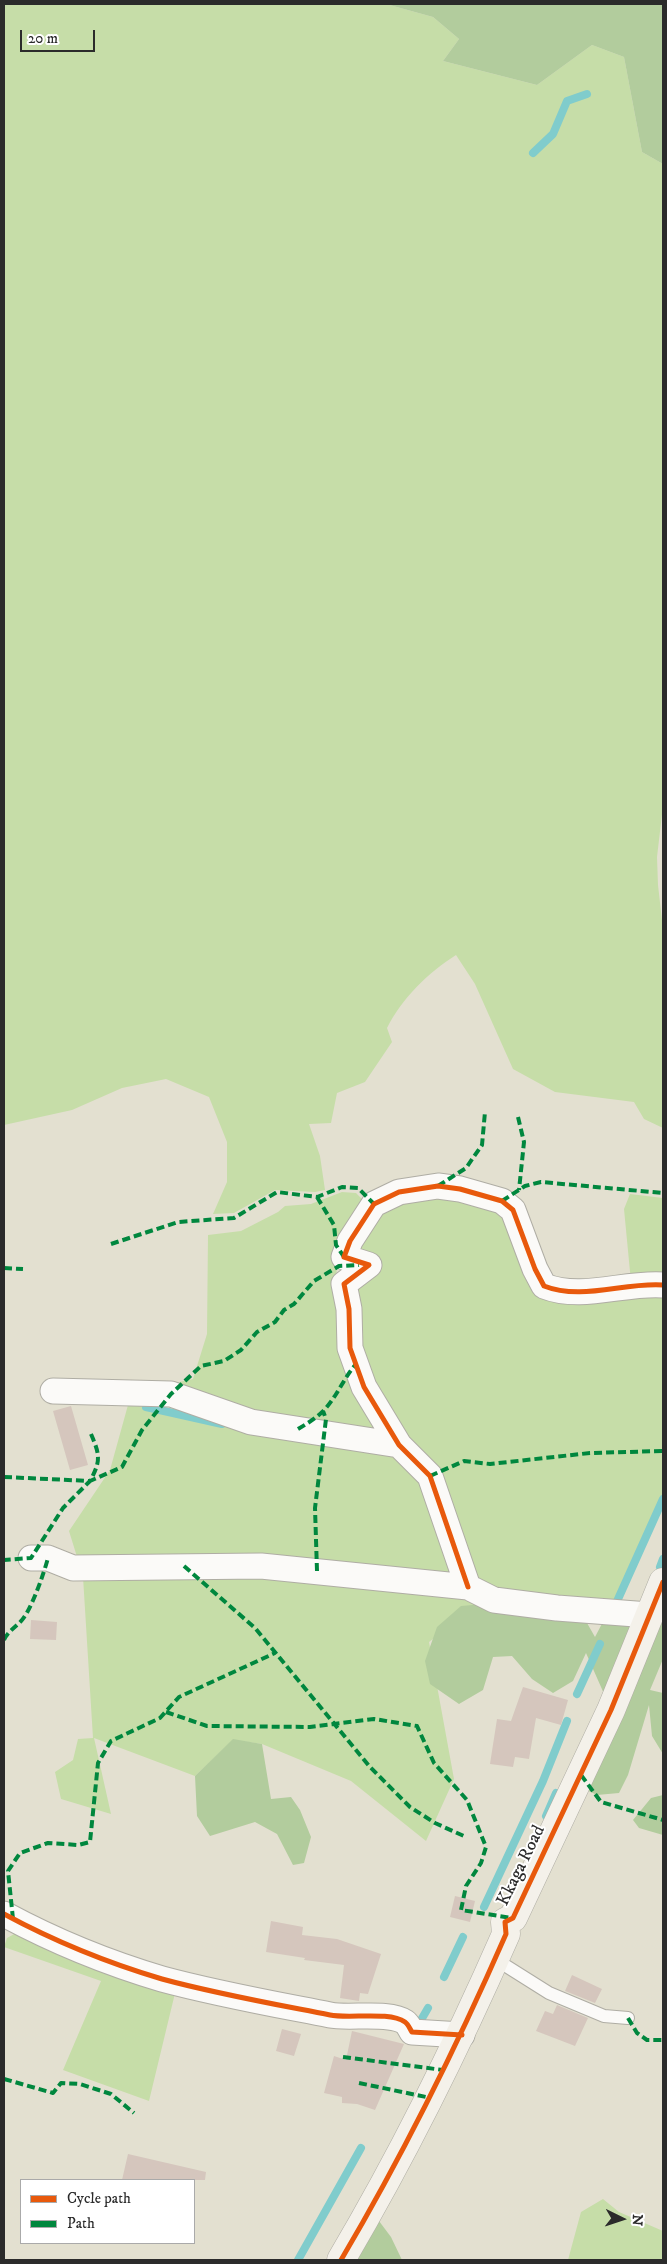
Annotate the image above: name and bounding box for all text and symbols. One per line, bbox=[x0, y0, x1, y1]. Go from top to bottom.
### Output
scale bar bbox=[22, 20, 98, 52]
text: 20 m bbox=[28, 29, 58, 48]
street label: Kkaga Road bbox=[493, 1822, 551, 1910]
legend bbox=[20, 2179, 195, 2244]
text: Cycle path bbox=[67, 2189, 131, 2208]
north arrow bbox=[597, 2194, 647, 2244]
text: Path bbox=[67, 2214, 95, 2233]
text: N bbox=[628, 2214, 646, 2226]

